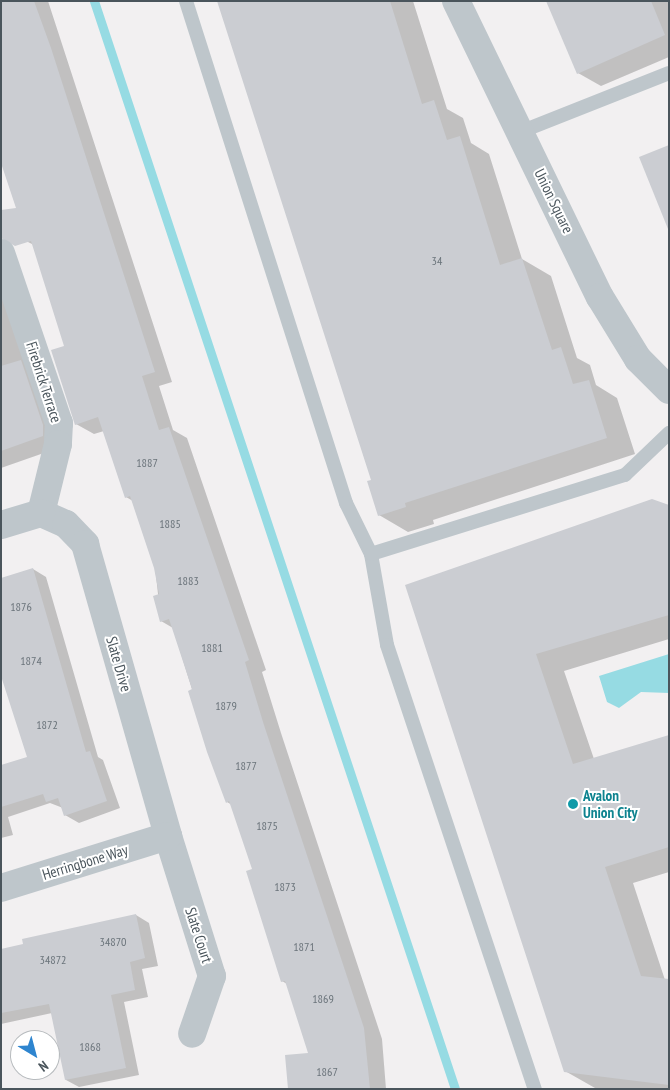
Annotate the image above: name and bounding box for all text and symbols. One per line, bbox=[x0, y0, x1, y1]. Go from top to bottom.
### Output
street label: Union Square bbox=[531, 166, 577, 236]
house number: 34 bbox=[432, 254, 442, 268]
street label: Firebrick Terrace bbox=[22, 339, 66, 425]
house number: 1887 bbox=[136, 456, 158, 470]
house number: 1885 bbox=[159, 517, 181, 531]
house number: 1883 bbox=[177, 574, 199, 588]
house number: 1876 bbox=[10, 600, 32, 614]
street label: Slate Drive bbox=[103, 634, 135, 694]
house number: 1881 bbox=[201, 641, 223, 655]
house number: 1874 bbox=[20, 654, 42, 668]
house number: 1879 bbox=[215, 699, 237, 713]
house number: 1872 bbox=[36, 718, 58, 732]
house number: 1877 bbox=[235, 759, 257, 773]
place label: Avalon Union City bbox=[583, 786, 638, 821]
marker: Avalon Union City bbox=[567, 798, 579, 810]
house number: 1875 bbox=[256, 819, 278, 833]
street label: Herringbone Way bbox=[40, 840, 130, 884]
house number: 1873 bbox=[274, 880, 296, 894]
street label: Slate Court bbox=[182, 905, 216, 965]
house number: 34870 bbox=[100, 935, 126, 949]
house number: 1871 bbox=[293, 940, 315, 954]
house number: 34872 bbox=[40, 953, 66, 967]
house number: 1869 bbox=[312, 992, 334, 1006]
north arrow bbox=[10, 1030, 60, 1080]
house number: 1868 bbox=[79, 1040, 101, 1054]
text: N bbox=[35, 1057, 52, 1076]
house number: 1867 bbox=[316, 1065, 338, 1079]

